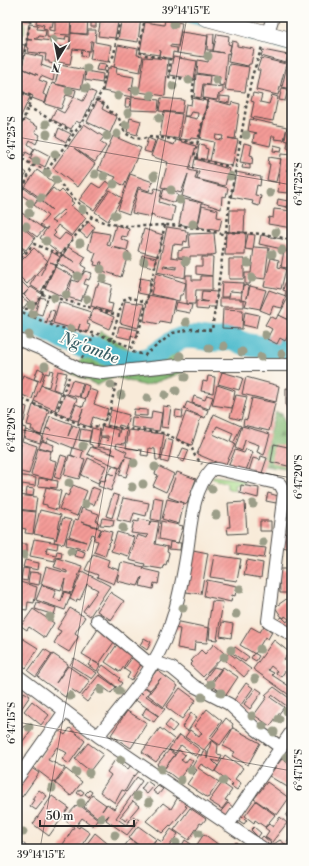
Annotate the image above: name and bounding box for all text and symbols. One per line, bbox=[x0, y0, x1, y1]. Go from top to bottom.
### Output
text: 39°14'15"E bbox=[162, 5, 210, 17]
north arrow bbox=[38, 38, 78, 78]
text: N bbox=[51, 59, 62, 75]
text: 6°47'25"S bbox=[6, 116, 18, 160]
text: 6°47'25"S bbox=[293, 162, 305, 206]
water label: Ng'ombe bbox=[57, 327, 122, 368]
text: 6°47'20"S bbox=[6, 407, 18, 452]
text: 6°47'20"S bbox=[293, 454, 305, 499]
text: 6°47'15"S bbox=[6, 702, 18, 744]
text: 6°47'15"S bbox=[293, 749, 305, 791]
scale bar bbox=[40, 802, 134, 828]
text: 50 m bbox=[46, 809, 74, 824]
text: 39°14'15"E bbox=[17, 849, 65, 861]

